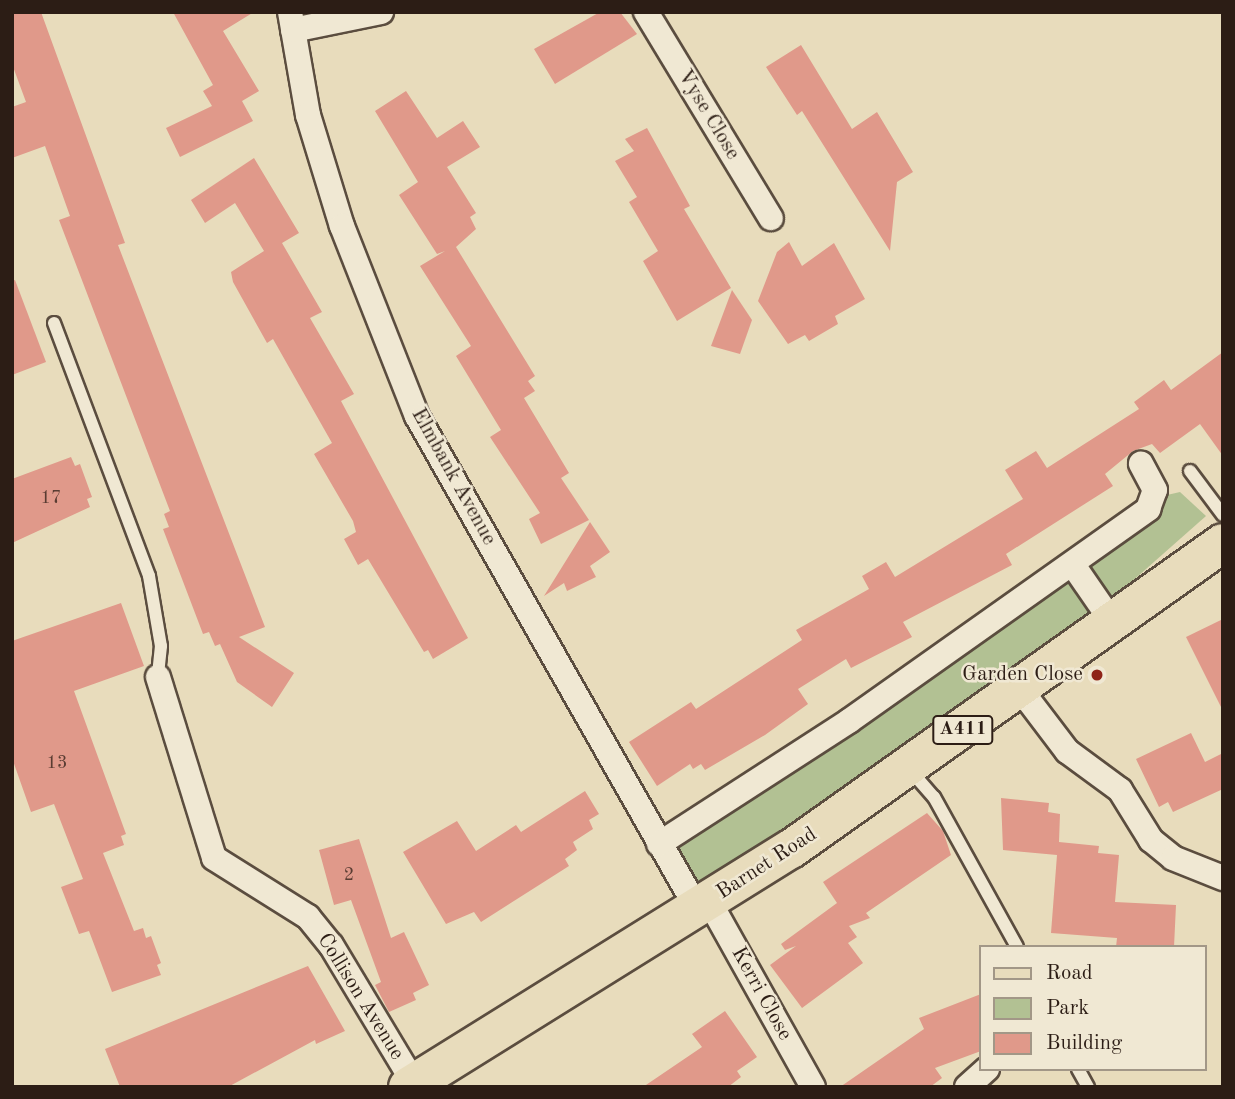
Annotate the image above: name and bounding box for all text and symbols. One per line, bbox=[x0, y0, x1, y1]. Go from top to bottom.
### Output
street label: Vyse Close bbox=[671, 65, 745, 165]
street label: Elmbank Avenue bbox=[405, 404, 501, 550]
house number: 17 bbox=[41, 487, 61, 509]
place label: Garden Close bbox=[962, 662, 1083, 688]
marker: Garden Close bbox=[1089, 667, 1105, 683]
road number: A411 bbox=[932, 715, 995, 746]
house number: 13 bbox=[47, 752, 67, 774]
street label: Barnet Road bbox=[712, 822, 822, 906]
house number: 2 bbox=[344, 864, 354, 886]
street label: Collison Avenue bbox=[311, 929, 409, 1065]
street label: Kerri Close bbox=[725, 943, 797, 1045]
legend bbox=[979, 945, 1207, 1071]
text: Road bbox=[1046, 963, 1093, 984]
text: Park bbox=[1046, 998, 1089, 1019]
text: Building bbox=[1046, 1033, 1122, 1054]

